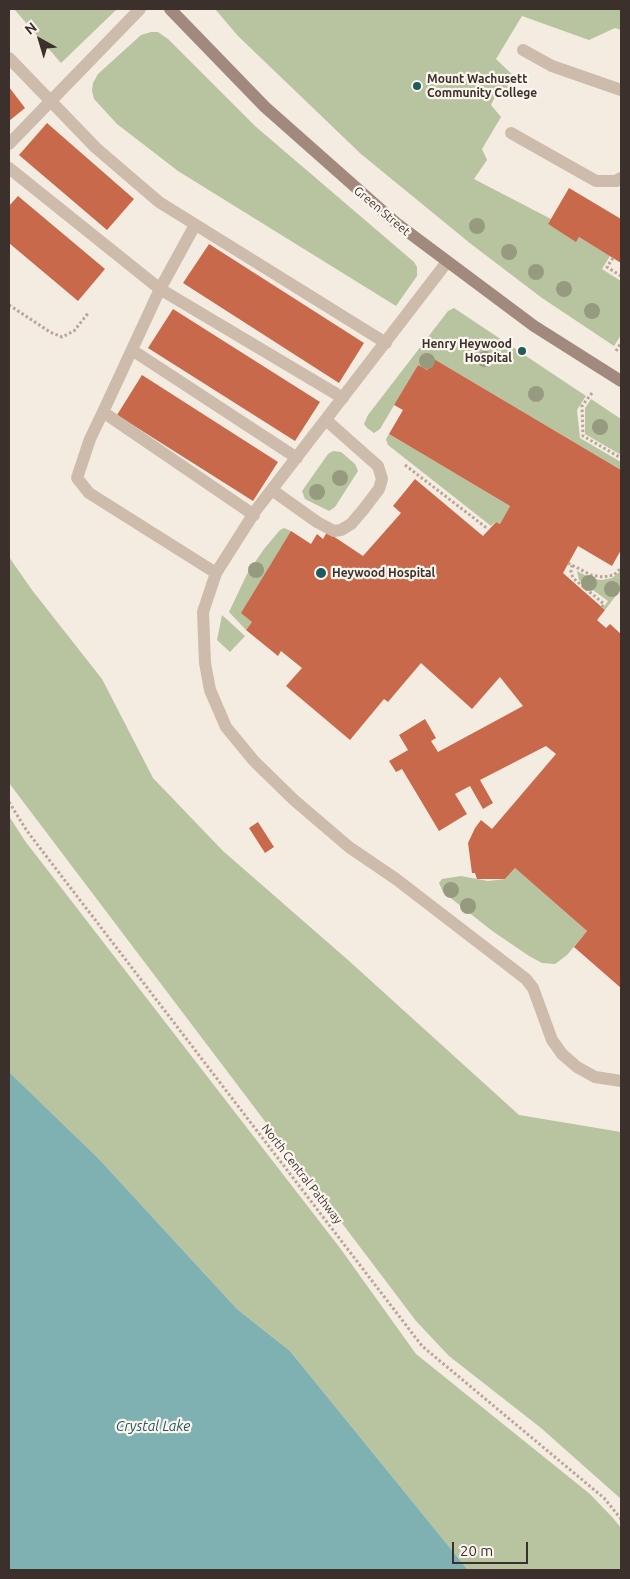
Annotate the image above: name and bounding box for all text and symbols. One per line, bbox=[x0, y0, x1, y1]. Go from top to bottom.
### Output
north arrow bbox=[15, 15, 65, 65]
text: N bbox=[21, 19, 40, 38]
place label: Mount Wachusett Community College bbox=[427, 72, 537, 100]
marker: Mount Wachusett Community College bbox=[411, 80, 423, 92]
street label: Green Street bbox=[351, 183, 413, 239]
place label: Henry Heywood Hospital bbox=[422, 337, 512, 365]
marker: Henry Heywood Hospital bbox=[516, 345, 528, 357]
marker: Heywood Hospital bbox=[314, 566, 328, 580]
place label: Heywood Hospital bbox=[332, 566, 435, 580]
street label: North Central Pathway bbox=[259, 1121, 345, 1227]
water label: Crystal Lake bbox=[116, 1418, 190, 1434]
scale bar bbox=[455, 1532, 531, 1564]
text: 20 m bbox=[460, 1542, 493, 1559]

